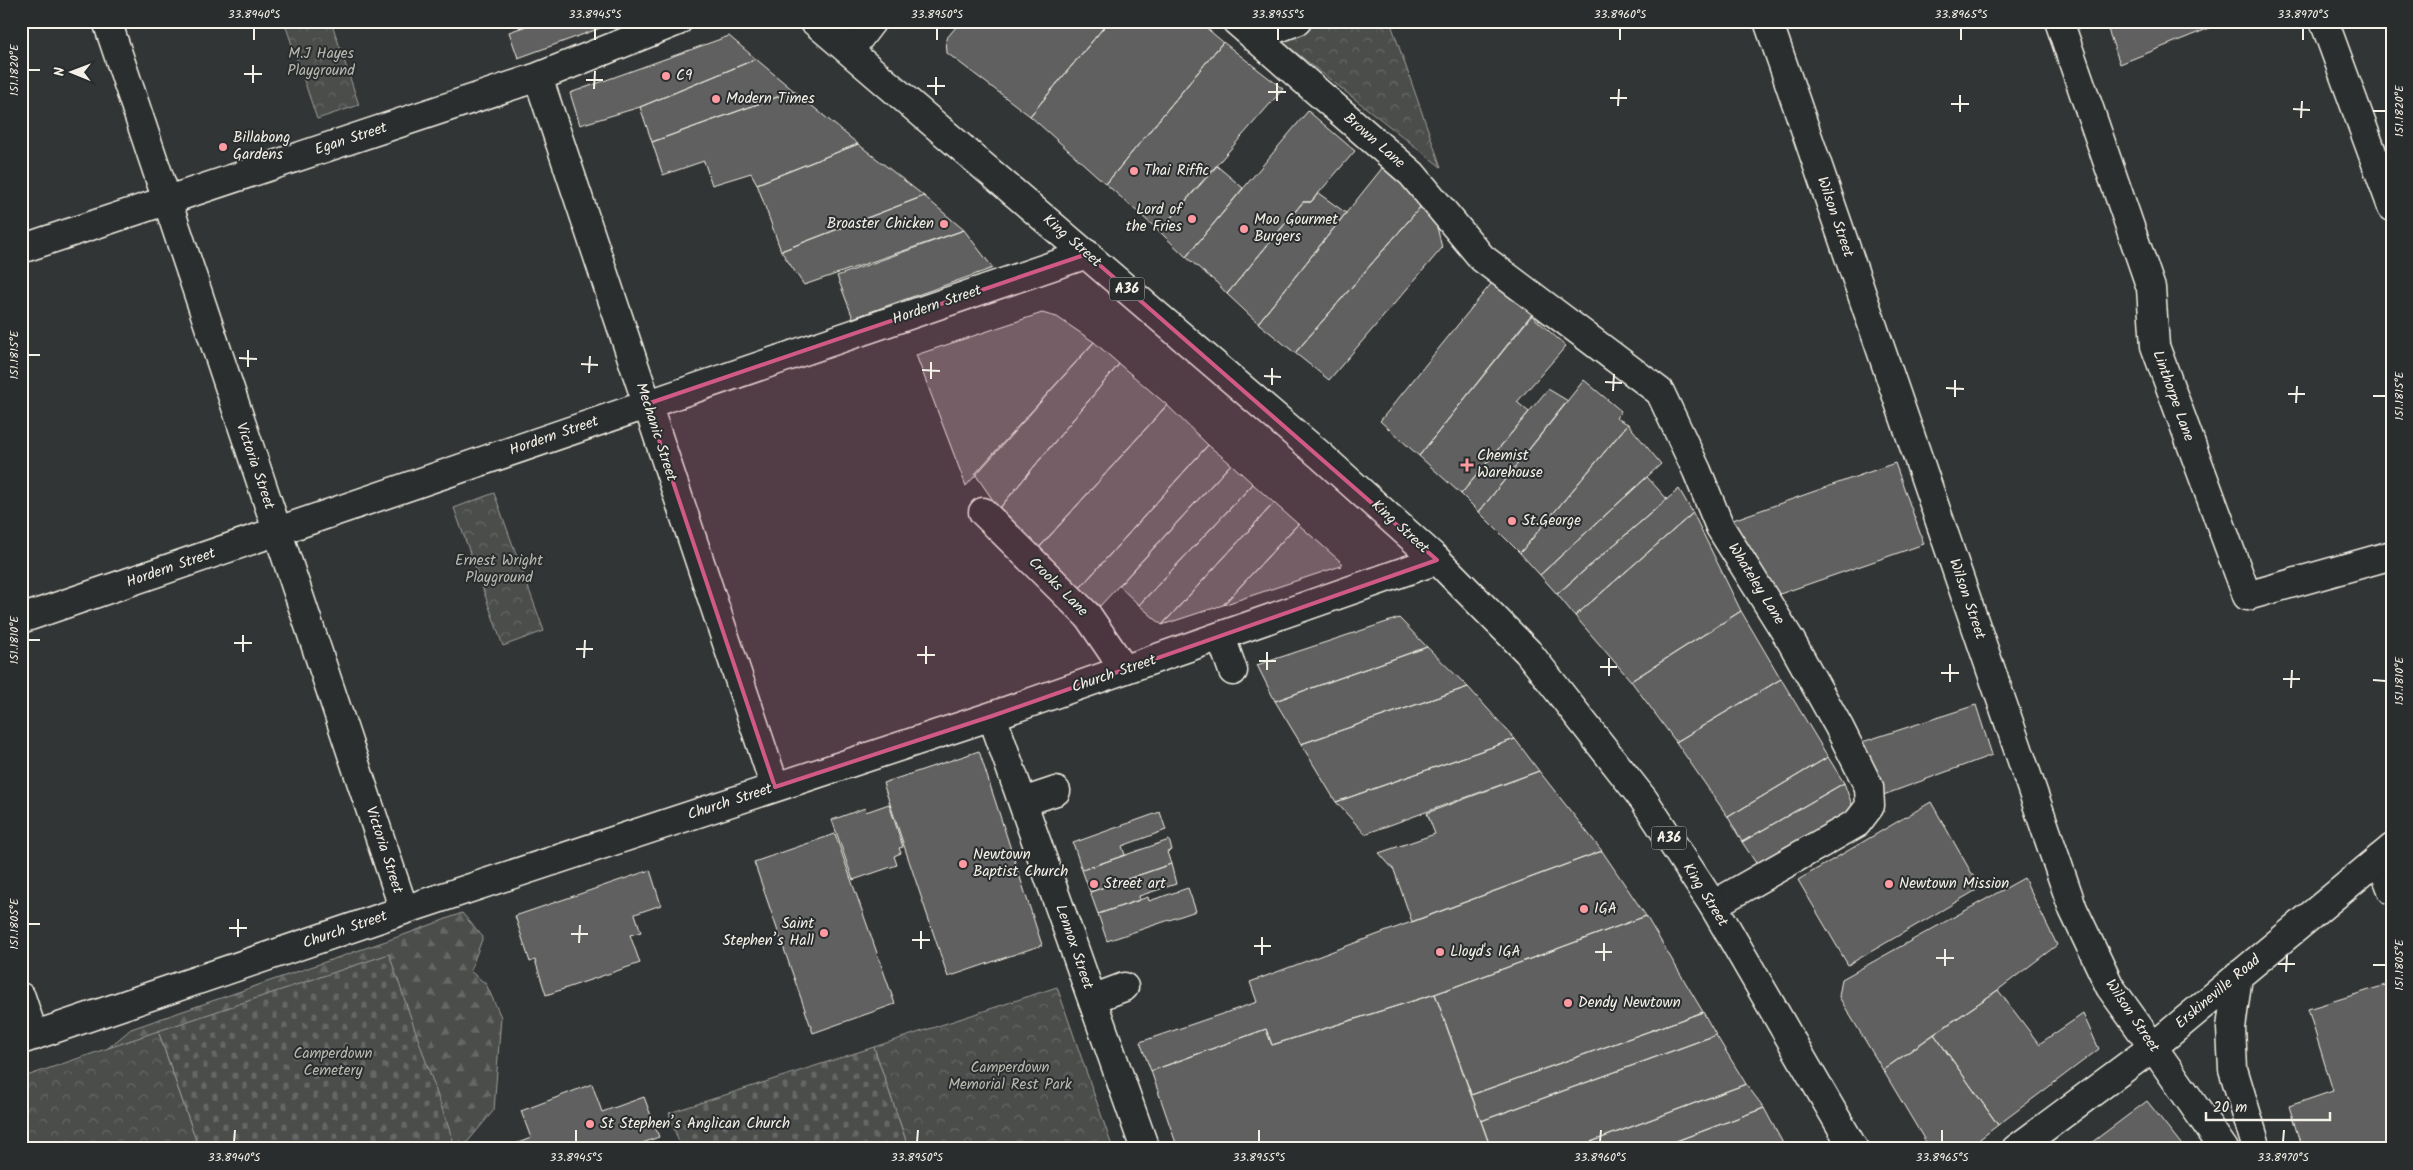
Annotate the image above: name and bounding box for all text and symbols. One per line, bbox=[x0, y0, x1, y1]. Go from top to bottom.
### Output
text: 33.8940°S bbox=[228, 5, 281, 24]
text: 33.8945°S bbox=[568, 5, 622, 24]
text: 33.8950°S bbox=[911, 5, 964, 24]
text: 33.8955°S bbox=[1252, 5, 1305, 24]
text: 33.8960°S bbox=[1594, 5, 1647, 24]
text: 33.8965°S bbox=[1934, 5, 1988, 24]
text: 33.8970°S bbox=[2277, 5, 2329, 24]
park label: M.J Hayes Playground bbox=[287, 42, 355, 83]
text: 151.1820°E bbox=[5, 43, 24, 96]
north arrow bbox=[48, 48, 98, 98]
place label: C9 bbox=[676, 64, 693, 88]
text: N bbox=[49, 67, 71, 76]
marker: C9 bbox=[660, 70, 672, 82]
text: 151.1820°E bbox=[2390, 84, 2409, 137]
place label: Modern Times bbox=[726, 87, 815, 111]
marker: Modern Times bbox=[710, 93, 722, 105]
street label: Brown Lane bbox=[1338, 107, 1411, 175]
street label: Egan Street bbox=[312, 116, 391, 162]
place label: Billabong Gardens bbox=[233, 126, 290, 167]
marker: Billabong Gardens bbox=[217, 141, 229, 153]
place label: Thai Riffic bbox=[1144, 159, 1210, 183]
marker: Thai Riffic bbox=[1128, 165, 1140, 177]
street label: Wilson Street bbox=[1810, 173, 1860, 261]
place label: Lord of the Fries bbox=[1126, 198, 1183, 239]
street label: King Street bbox=[1037, 208, 1107, 274]
place label: Moo Gourmet Burgers bbox=[1254, 208, 1338, 249]
place label: Broaster Chicken bbox=[827, 212, 934, 236]
marker: Lord of the Fries bbox=[1186, 213, 1198, 225]
marker: Broaster Chicken bbox=[938, 218, 950, 230]
marker: Moo Gourmet Burgers bbox=[1238, 223, 1250, 235]
street label: Hordern Street bbox=[889, 278, 985, 331]
road number: A36 bbox=[1110, 278, 1144, 300]
text: 151.1815°E bbox=[5, 329, 24, 380]
street label: Linthorpe Lane bbox=[2145, 347, 2201, 445]
text: 151.1815°E bbox=[2390, 370, 2409, 421]
street label: Mechanic Street bbox=[629, 379, 683, 485]
street label: Hordern Street bbox=[506, 409, 602, 462]
street label: Victoria Street bbox=[229, 419, 281, 513]
place label: Chemist Warehouse bbox=[1477, 444, 1543, 485]
marker: Chemist Warehouse bbox=[1461, 459, 1473, 471]
street label: King Street bbox=[1365, 494, 1435, 560]
place label: St.George bbox=[1522, 509, 1581, 533]
marker: St.George bbox=[1506, 515, 1518, 527]
street label: Whateley Lane bbox=[1721, 538, 1791, 630]
street label: Hordern Street bbox=[123, 541, 219, 594]
park label: Ernest Wright Playground bbox=[455, 549, 543, 590]
street label: Crooks Lane bbox=[1022, 551, 1094, 623]
street label: Wilson Street bbox=[1942, 555, 1992, 643]
text: 151.1810°E bbox=[5, 615, 24, 664]
street label: Church Street bbox=[1068, 648, 1160, 700]
text: 151.1810°E bbox=[2390, 656, 2409, 705]
street label: Church Street bbox=[684, 777, 776, 827]
street label: Victoria Street bbox=[359, 803, 409, 897]
road number: A36 bbox=[1652, 826, 1686, 850]
place label: Newtown Baptist Church bbox=[973, 843, 1068, 884]
marker: Newtown Baptist Church bbox=[957, 858, 969, 870]
street label: King Street bbox=[1676, 858, 1734, 932]
place label: Street art bbox=[1104, 872, 1166, 896]
place label: Newtown Mission bbox=[1899, 872, 2009, 896]
marker: Street art bbox=[1088, 878, 1100, 890]
marker: Newtown Mission bbox=[1883, 878, 1895, 890]
text: 151.1805°E bbox=[5, 897, 24, 950]
place label: IGA bbox=[1594, 897, 1617, 921]
street label: Lennox Street bbox=[1048, 901, 1100, 993]
marker: IGA bbox=[1578, 903, 1590, 915]
street label: Church Street bbox=[299, 904, 391, 956]
place label: Saint Stephen’s Hall bbox=[722, 912, 814, 953]
marker: Saint Stephen’s Hall bbox=[818, 927, 830, 939]
text: 151.1805°E bbox=[2390, 938, 2409, 991]
place label: Lloyd's IGA bbox=[1450, 940, 1521, 964]
marker: Lloyd's IGA bbox=[1434, 946, 1446, 958]
street label: Erskineville Road bbox=[2170, 949, 2267, 1035]
street label: Wilson Street bbox=[2099, 974, 2166, 1058]
place label: Dendy Newtown bbox=[1578, 991, 1681, 1015]
marker: Dendy Newtown bbox=[1562, 997, 1574, 1009]
park label: Camperdown Cemetery bbox=[293, 1042, 373, 1083]
park label: Camperdown Memorial Rest Park bbox=[948, 1056, 1073, 1097]
scale bar bbox=[2206, 1090, 2329, 1122]
text: 20 m bbox=[2213, 1096, 2247, 1120]
place label: St Stephen’s Anglican Church bbox=[600, 1112, 790, 1136]
marker: St Stephen’s Anglican Church bbox=[584, 1118, 596, 1130]
text: 33.8940°S bbox=[208, 1148, 261, 1167]
text: 33.8945°S bbox=[549, 1148, 603, 1167]
text: 33.8950°S bbox=[891, 1148, 944, 1167]
text: 33.8955°S bbox=[1233, 1148, 1286, 1167]
text: 33.8960°S bbox=[1574, 1148, 1627, 1167]
text: 33.8965°S bbox=[1915, 1148, 1969, 1167]
text: 33.8970°S bbox=[2257, 1148, 2309, 1167]

